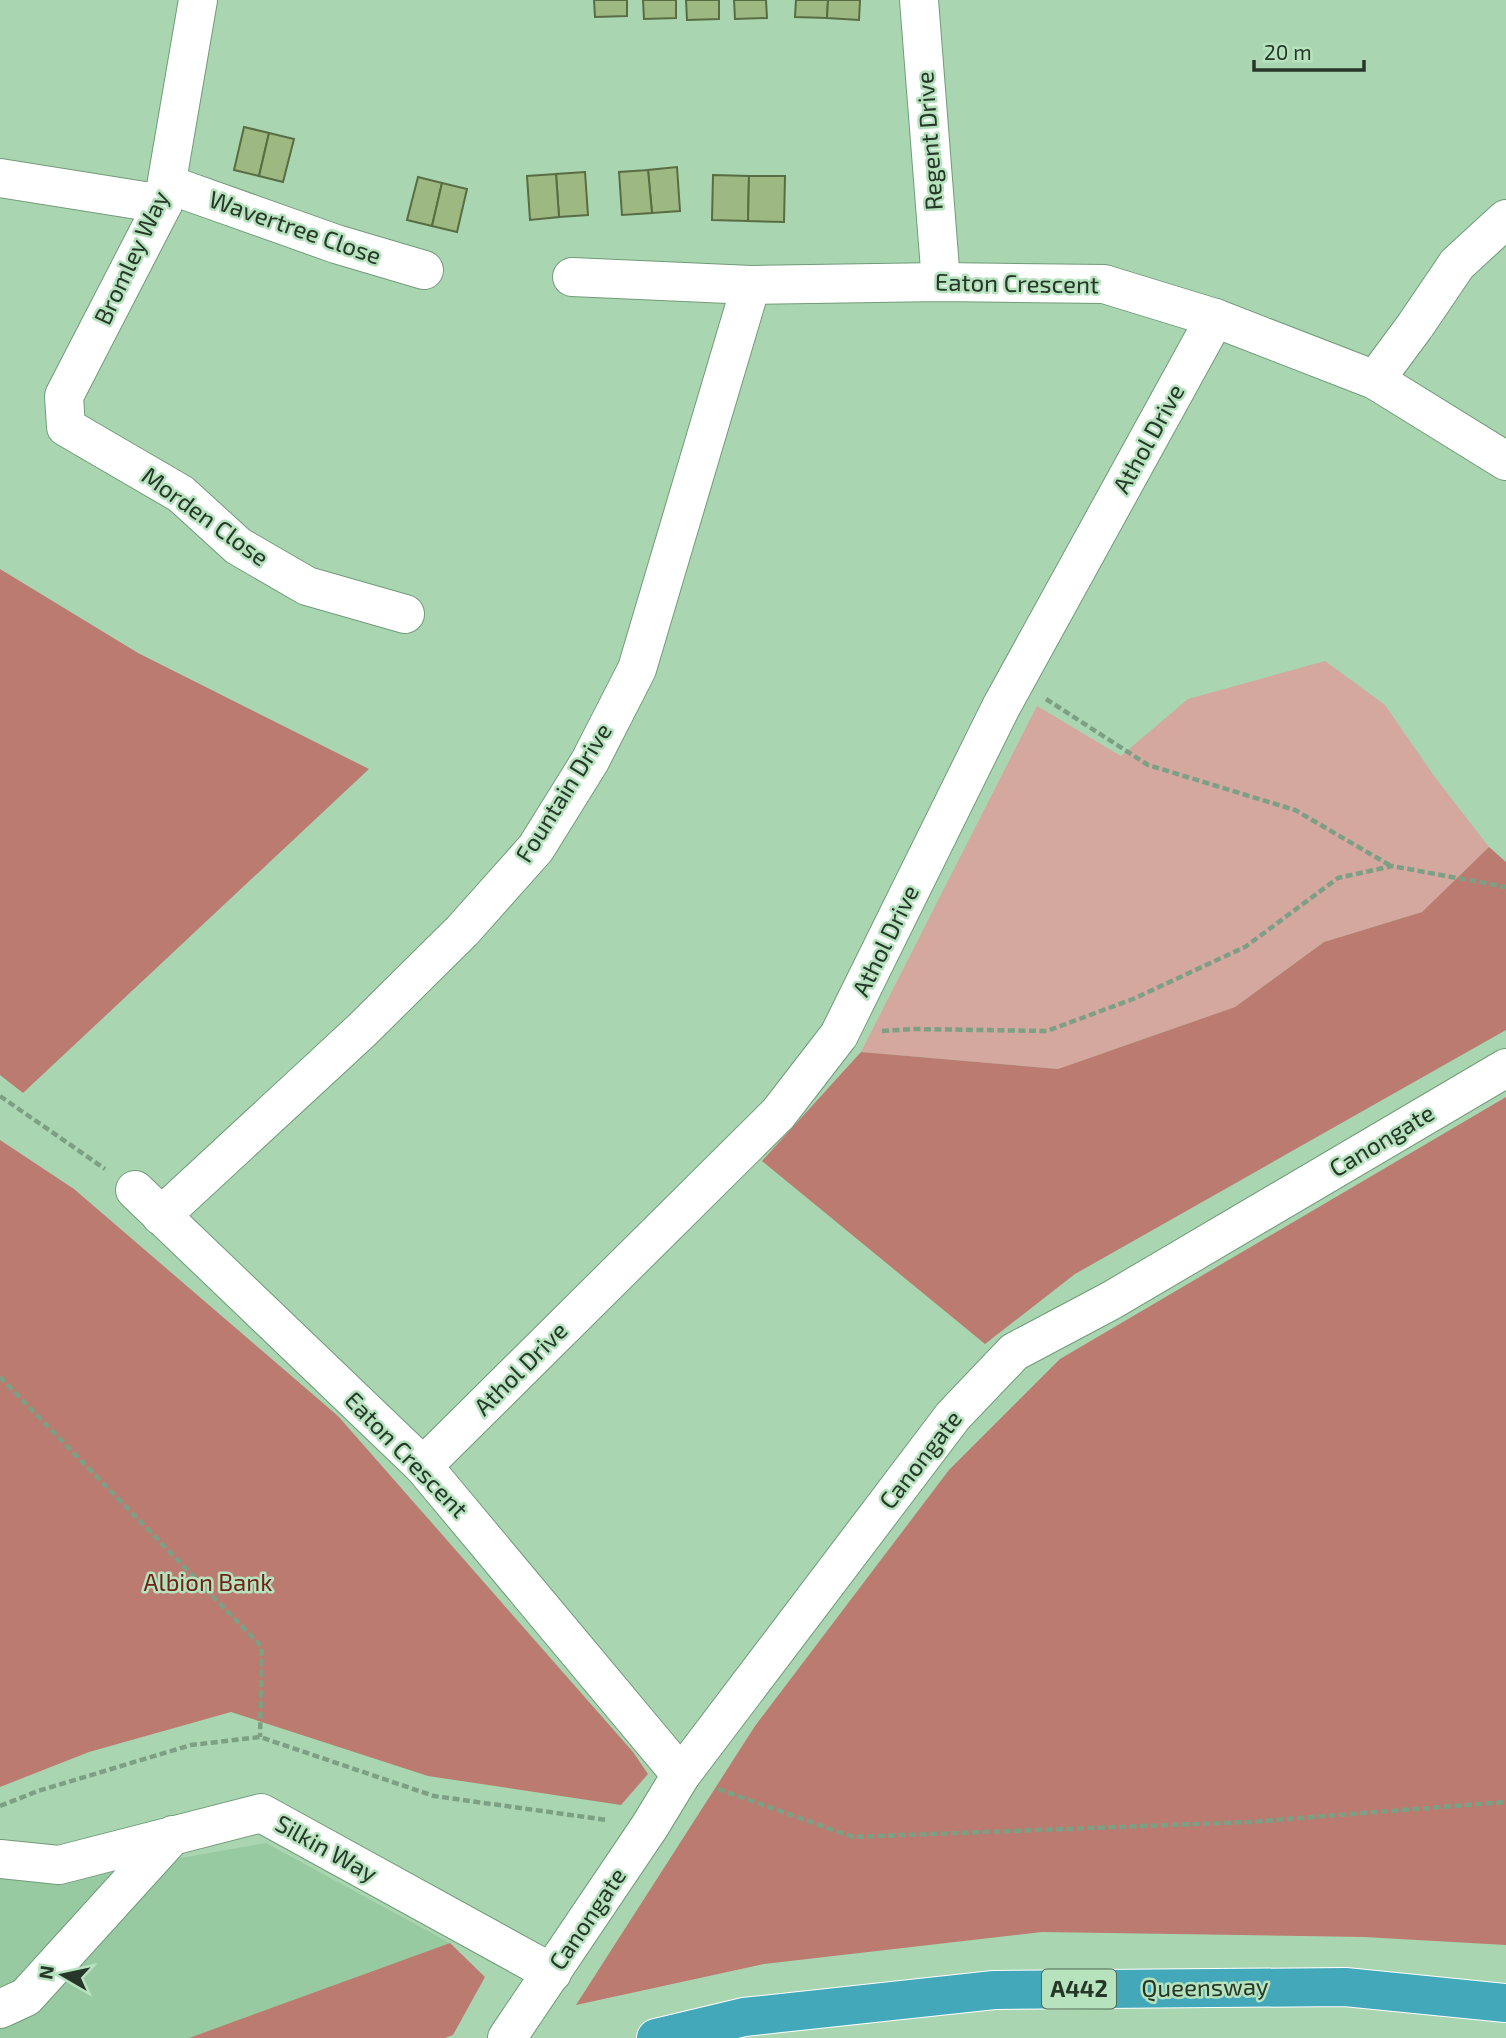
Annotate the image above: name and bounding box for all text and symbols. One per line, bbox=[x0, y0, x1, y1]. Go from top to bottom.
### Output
scale bar bbox=[1254, 28, 1364, 72]
text: 20 m bbox=[1264, 39, 1312, 64]
street label: Regent Drive bbox=[909, 71, 948, 212]
street label: Wavertree Close bbox=[206, 184, 385, 270]
street label: Bromley Way bbox=[87, 186, 174, 329]
street label: Eaton Crescent bbox=[935, 267, 1099, 298]
street label: Athol Drive bbox=[1106, 379, 1190, 498]
street label: Morden Close bbox=[137, 460, 275, 571]
street label: Fountain Drive bbox=[508, 717, 617, 867]
street label: Athol Drive bbox=[845, 880, 924, 1001]
street label: Canongate bbox=[1324, 1097, 1439, 1182]
street label: Athol Drive bbox=[467, 1315, 573, 1421]
street label: Eaton Crescent bbox=[340, 1385, 475, 1523]
street label: Canongate bbox=[872, 1404, 967, 1514]
park label: Albion Bank bbox=[144, 1567, 272, 1596]
street label: Silkin Way bbox=[271, 1808, 383, 1888]
street label: Canongate bbox=[542, 1862, 631, 1975]
north arrow bbox=[28, 1940, 98, 2010]
text: N bbox=[33, 1964, 58, 1981]
road number: A442 bbox=[1042, 1970, 1116, 2008]
street label: Queensway bbox=[1141, 1971, 1269, 2002]

